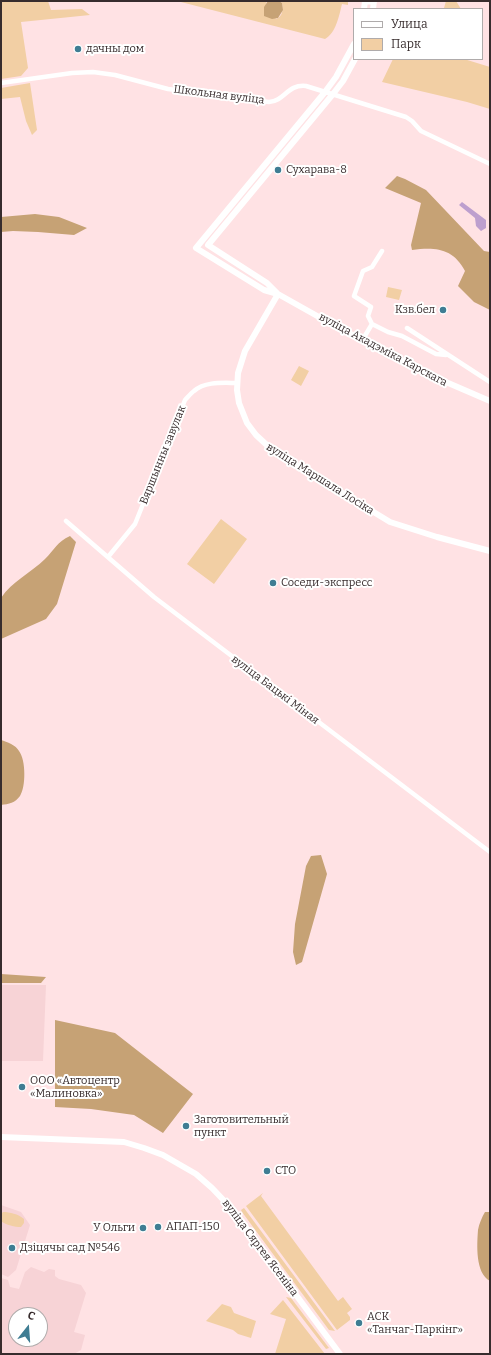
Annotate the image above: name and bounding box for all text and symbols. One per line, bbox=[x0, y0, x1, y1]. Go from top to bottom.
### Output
legend bbox=[353, 8, 483, 60]
text: Улица bbox=[391, 17, 427, 31]
text: Парк bbox=[391, 37, 421, 51]
place label: дачны дом bbox=[86, 42, 144, 56]
marker: дачны дом bbox=[73, 44, 83, 54]
street label: Школьная вуліца bbox=[173, 83, 265, 107]
place label: Сухарава-8 bbox=[286, 163, 347, 177]
marker: Сухарава-8 bbox=[273, 165, 283, 175]
place label: Кзв.бел bbox=[395, 303, 435, 317]
marker: Кзв.бел bbox=[438, 305, 448, 315]
street label: вуліца Акадэміка Карскага bbox=[317, 311, 449, 389]
street label: Вяршынны завулак bbox=[137, 404, 189, 506]
street label: вуліца Маршала Лосіка bbox=[264, 440, 376, 518]
place label: Соседи-экспресс bbox=[281, 576, 372, 590]
marker: Соседи-экспресс bbox=[268, 578, 278, 588]
street label: вуліца Бацькі Міная bbox=[229, 653, 321, 727]
place label: ООО «Автоцентр «Малиновка» bbox=[30, 1074, 120, 1100]
marker: ООО «Автоцентр «Малиновка» bbox=[17, 1082, 27, 1092]
place label: Заготовительный пункт bbox=[194, 1113, 289, 1139]
marker: Заготовительный пункт bbox=[181, 1121, 191, 1131]
place label: СТО bbox=[275, 1164, 296, 1178]
marker: СТО bbox=[262, 1166, 272, 1176]
street label: вуліца Сяргея Ясеніна bbox=[219, 1197, 301, 1299]
place label: АПАП-150 bbox=[166, 1220, 220, 1234]
place label: У Ольги bbox=[93, 1221, 135, 1235]
marker: АПАП-150 bbox=[153, 1222, 163, 1232]
marker: У Ольги bbox=[138, 1223, 148, 1233]
place label: Дзіцячы сад №546 bbox=[20, 1241, 120, 1255]
marker: Дзіцячы сад №546 bbox=[7, 1243, 17, 1253]
north arrow bbox=[8, 1307, 48, 1347]
text: С bbox=[26, 1309, 37, 1323]
place label: АСК «Танчаг-Паркінг» bbox=[367, 1310, 463, 1336]
marker: АСК «Танчаг-Паркінг» bbox=[354, 1318, 364, 1328]

